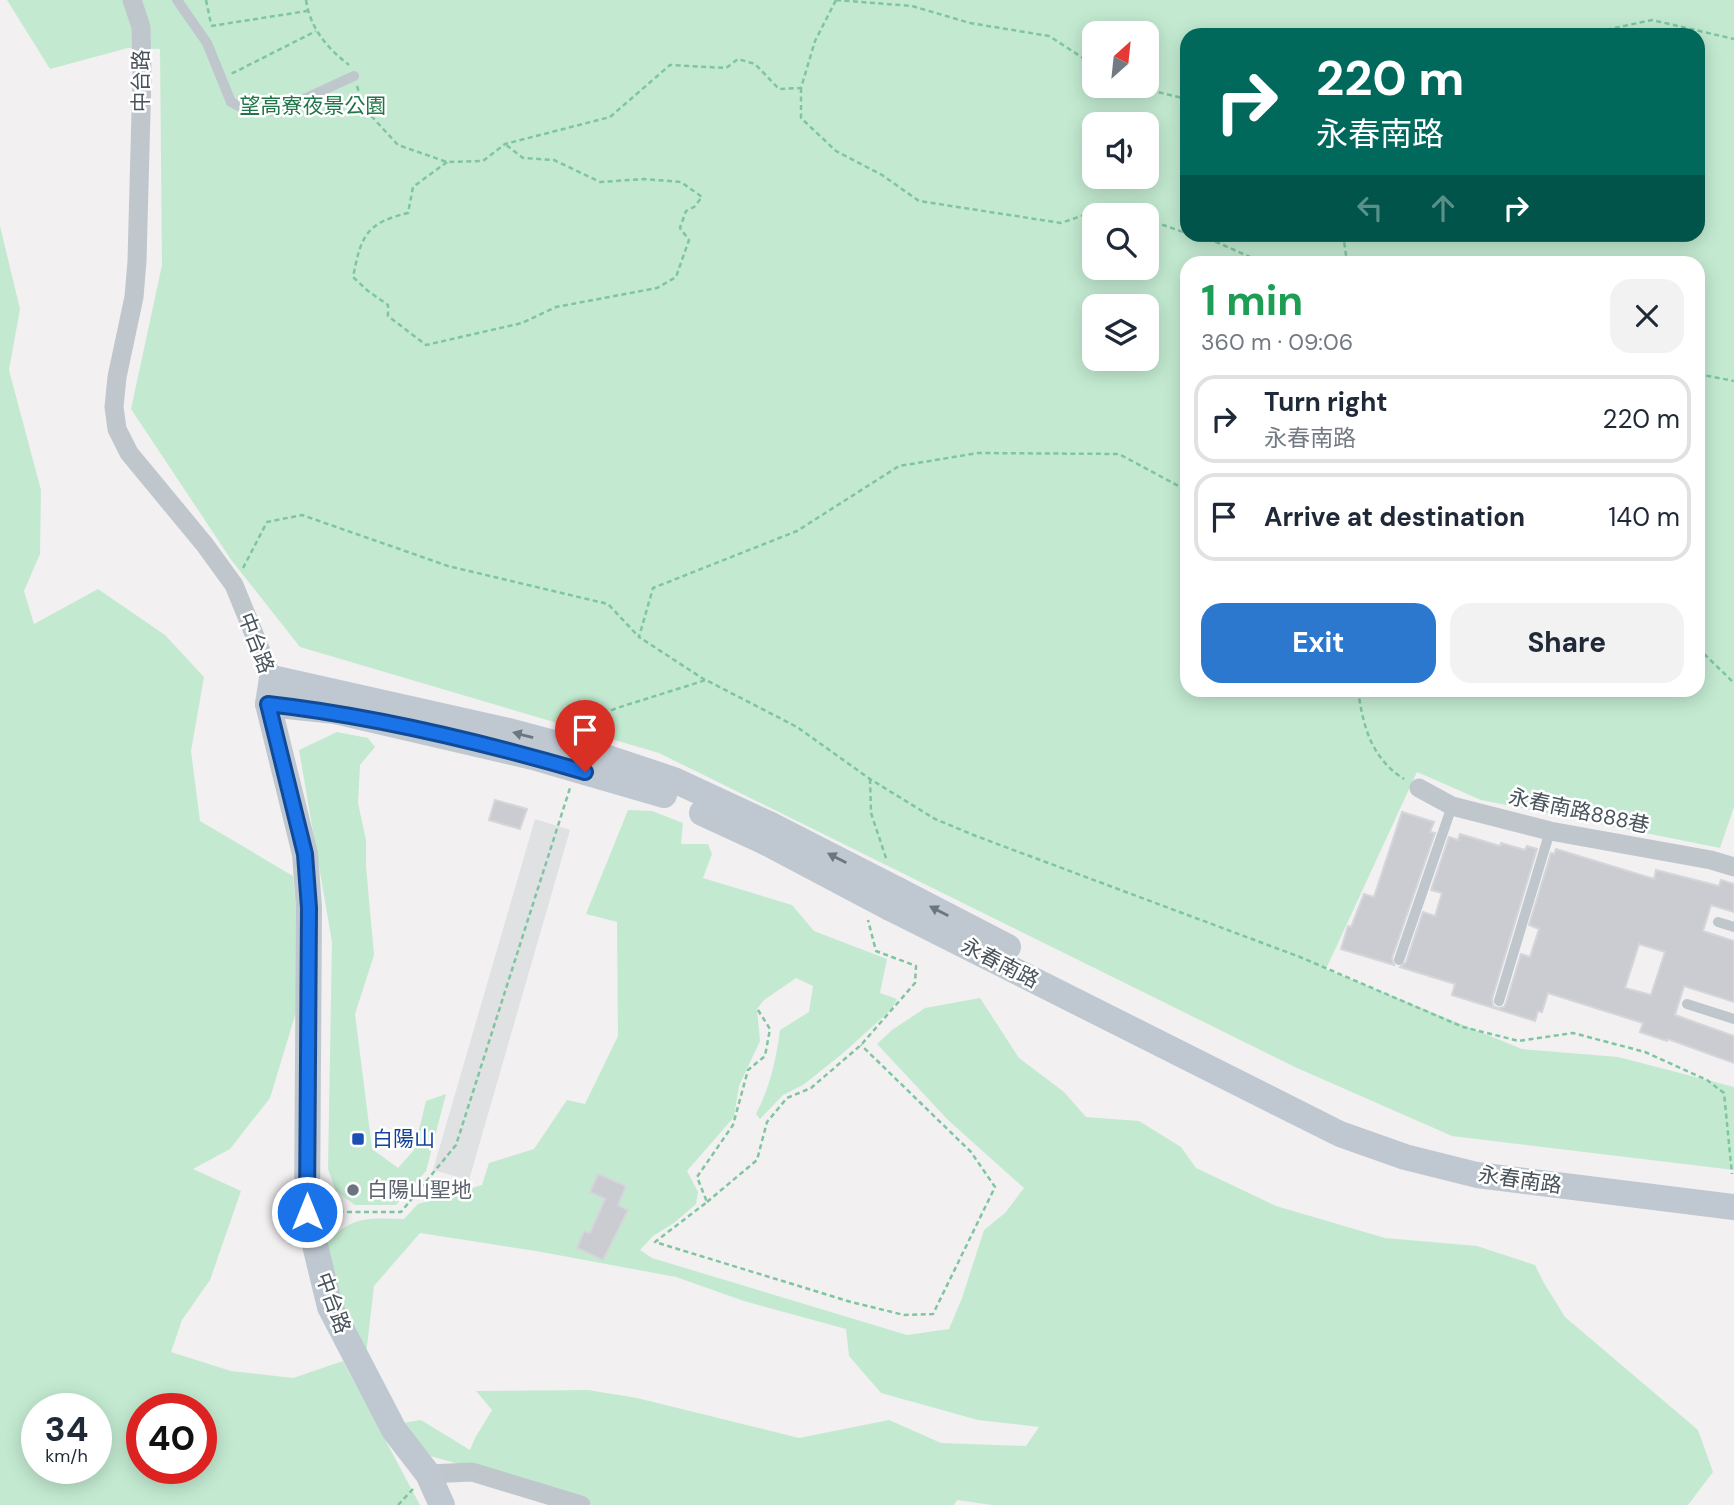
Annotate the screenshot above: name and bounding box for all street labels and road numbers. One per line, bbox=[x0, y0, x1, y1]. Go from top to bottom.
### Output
street label: 中台路 bbox=[127, 50, 155, 113]
street label: 中台路 bbox=[232, 609, 280, 677]
street label: 永春南路888巷 bbox=[1506, 782, 1652, 840]
street label: 永春南路 bbox=[956, 931, 1044, 995]
street label: 永春南路 bbox=[1476, 1160, 1564, 1200]
street label: 中台路 bbox=[309, 1269, 357, 1337]

